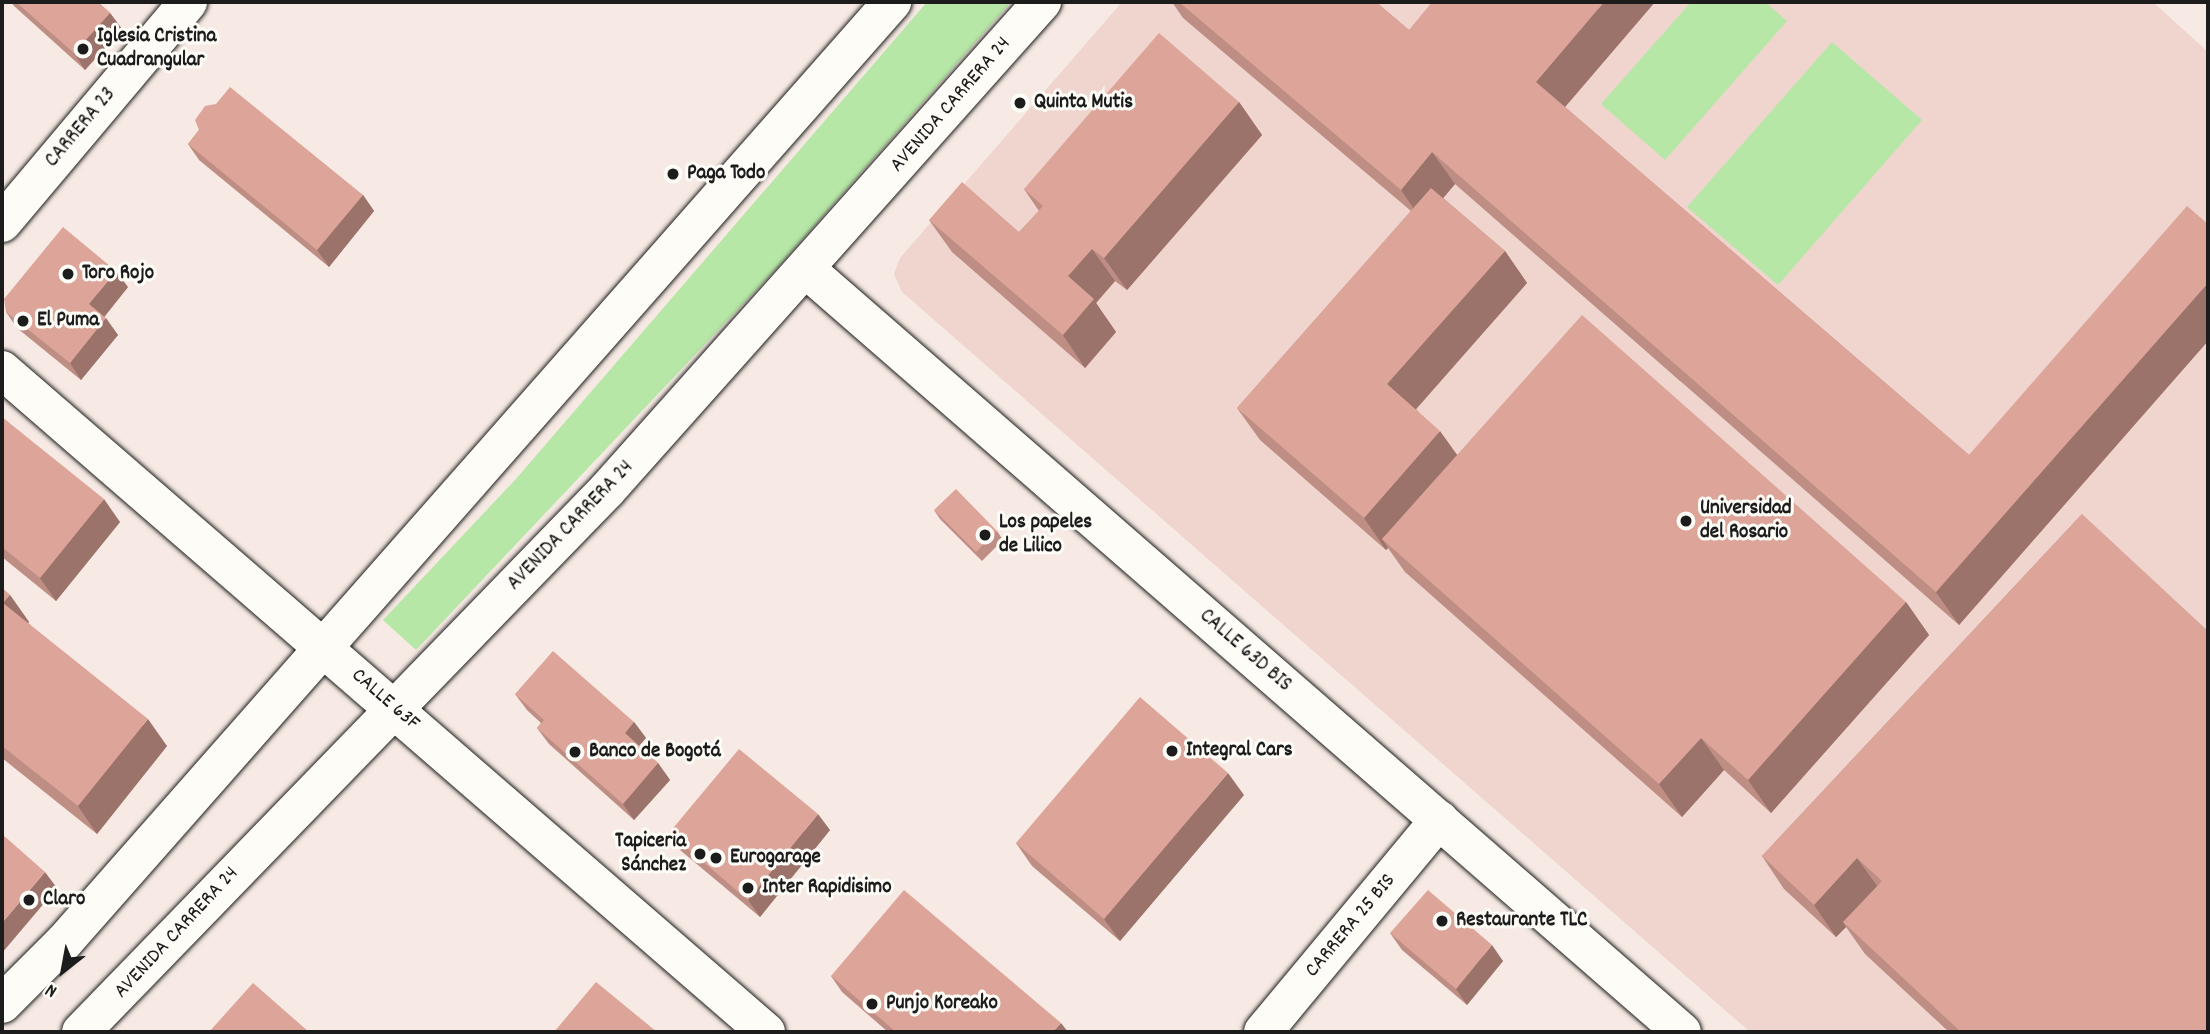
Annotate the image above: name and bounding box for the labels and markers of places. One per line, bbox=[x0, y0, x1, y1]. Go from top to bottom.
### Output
place label: Iglesia Cristina Cuadrangular bbox=[97, 24, 216, 74]
marker: Iglesia Cristina Cuadrangular bbox=[75, 41, 91, 57]
place label: Quinta Mutis bbox=[1034, 90, 1133, 116]
marker: Quinta Mutis bbox=[1012, 95, 1028, 111]
place label: Paga Todo bbox=[687, 161, 765, 187]
marker: Paga Todo bbox=[665, 166, 681, 182]
place label: Toro Rojo bbox=[82, 261, 154, 287]
marker: Toro Rojo bbox=[60, 266, 76, 282]
place label: El Puma bbox=[37, 308, 99, 334]
marker: El Puma bbox=[15, 313, 31, 329]
place label: Universidad del Rosario bbox=[1700, 496, 1792, 546]
place label: Los papeles de Lilico bbox=[999, 510, 1092, 560]
marker: Universidad del Rosario bbox=[1678, 513, 1694, 529]
marker: Los papeles de Lilico bbox=[977, 527, 993, 543]
place label: Integral Cars bbox=[1186, 738, 1293, 764]
place label: Banco de Bogotá bbox=[589, 739, 721, 765]
marker: Integral Cars bbox=[1164, 743, 1180, 759]
marker: Banco de Bogotá bbox=[567, 744, 583, 760]
place label: Tapiceria Sánchez bbox=[615, 829, 686, 879]
place label: Eurogarage bbox=[730, 845, 821, 871]
marker: Tapiceria Sánchez bbox=[692, 846, 708, 862]
marker: Eurogarage bbox=[708, 850, 724, 866]
place label: Inter Rapidisimo bbox=[762, 875, 892, 901]
marker: Inter Rapidisimo bbox=[740, 880, 756, 896]
place label: Claro bbox=[43, 887, 85, 913]
marker: Claro bbox=[21, 892, 37, 908]
place label: Restaurante TLC bbox=[1456, 908, 1587, 934]
marker: Restaurante TLC bbox=[1434, 913, 1450, 929]
place label: Punjo Koreako bbox=[886, 991, 998, 1017]
marker: Punjo Koreako bbox=[864, 996, 880, 1012]

